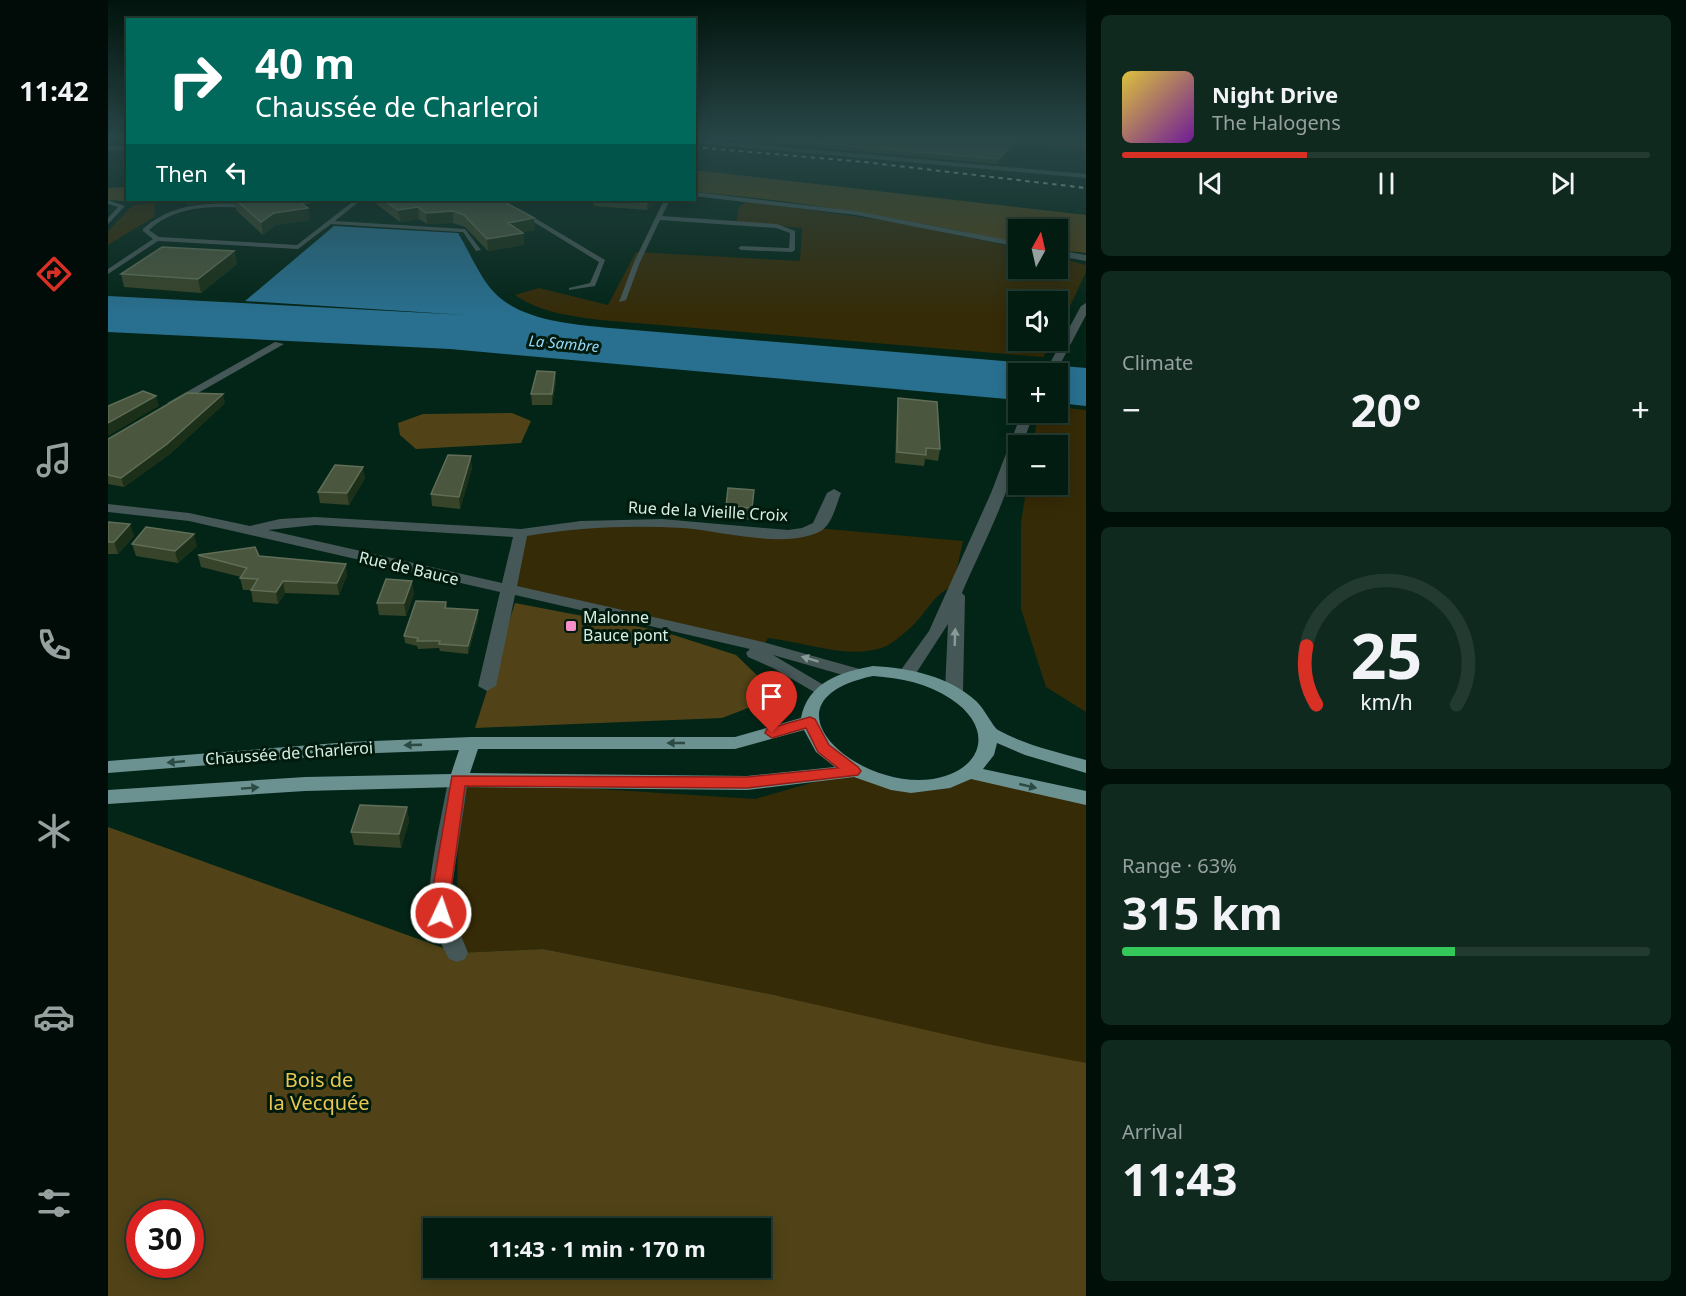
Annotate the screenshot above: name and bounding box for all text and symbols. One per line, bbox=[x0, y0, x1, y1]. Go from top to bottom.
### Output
text: 40 m bbox=[255, 34, 355, 91]
icon: right bbox=[156, 42, 234, 120]
text: 11:42 bbox=[19, 72, 89, 109]
text: Night Drive bbox=[1212, 79, 1338, 109]
text: Chaussée de Charleroi bbox=[255, 88, 539, 125]
text: The Halogens bbox=[1212, 109, 1341, 136]
icon: left bbox=[220, 156, 253, 189]
text: Then bbox=[156, 158, 208, 188]
icon: previous bbox=[1194, 167, 1227, 200]
icon: pause bbox=[1370, 167, 1403, 200]
icon: next bbox=[1546, 167, 1579, 200]
north arrow bbox=[1008, 219, 1068, 279]
map controls bbox=[1008, 219, 1068, 495]
icon: directions bbox=[33, 253, 75, 295]
button: sound bbox=[1008, 291, 1068, 351]
water label: La Sambre bbox=[528, 330, 601, 356]
text: Climate bbox=[1122, 349, 1193, 376]
button: + bbox=[1008, 363, 1068, 423]
text: 20° bbox=[1351, 379, 1421, 440]
text: − bbox=[1122, 387, 1141, 432]
text: + bbox=[1631, 387, 1650, 432]
button: − bbox=[1008, 435, 1068, 495]
icon: music bbox=[33, 439, 75, 481]
street label: Rue de la Vieille Croix bbox=[627, 496, 789, 526]
street label: Rue de Bauce bbox=[357, 546, 461, 590]
place label: Malonne Bauce pont bbox=[583, 606, 669, 646]
text: 25 bbox=[1350, 612, 1422, 697]
marker: Malonne Bauce pont bbox=[564, 619, 578, 633]
icon: phone bbox=[33, 624, 75, 666]
one-way arrow bbox=[950, 628, 959, 647]
one-way arrow bbox=[801, 654, 819, 664]
pin bbox=[746, 671, 797, 733]
icon: arrive bbox=[755, 680, 788, 713]
text: km/h bbox=[1360, 687, 1412, 716]
street label: Chaussée de Charleroi bbox=[204, 736, 374, 770]
one-way arrow bbox=[667, 738, 686, 748]
one-way arrow bbox=[403, 741, 422, 750]
one-way arrow bbox=[167, 757, 186, 766]
one-way arrow bbox=[1019, 782, 1038, 791]
one-way arrow bbox=[241, 783, 260, 792]
icon: climate bbox=[33, 810, 75, 852]
text: Range · 63% bbox=[1122, 852, 1237, 879]
position arrow bbox=[409, 881, 473, 945]
text: 315 km bbox=[1122, 882, 1283, 943]
icon: car bbox=[33, 996, 75, 1038]
park label: Bois de la Vecquée bbox=[268, 1066, 370, 1116]
text: Arrival bbox=[1122, 1118, 1183, 1145]
text: 11:43 bbox=[1122, 1148, 1238, 1209]
icon: filters bbox=[33, 1182, 75, 1224]
speed limit sign: 30 bbox=[126, 1200, 204, 1278]
text: 11:43 · 1 min · 170 m bbox=[488, 1233, 706, 1263]

